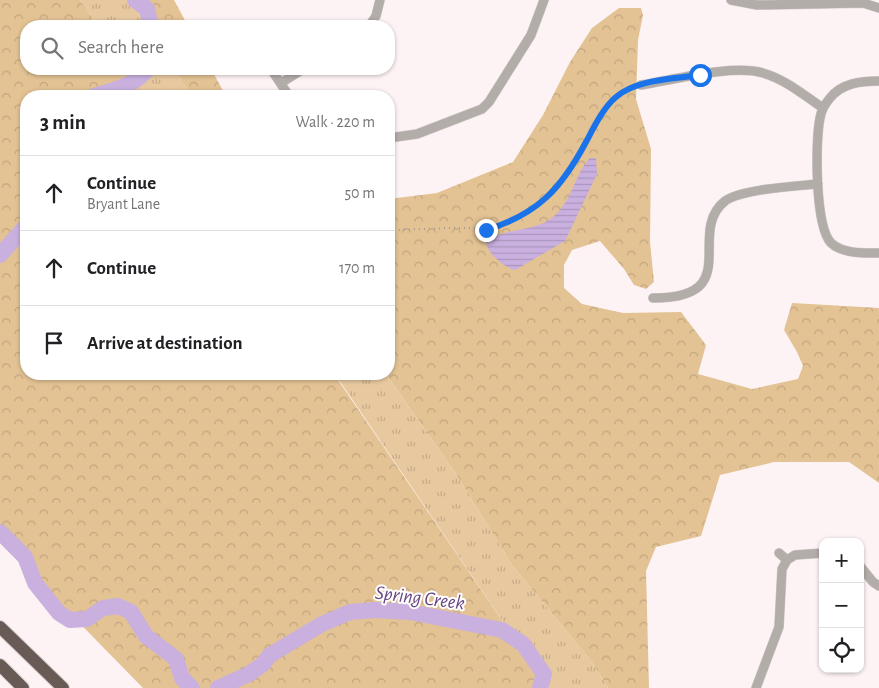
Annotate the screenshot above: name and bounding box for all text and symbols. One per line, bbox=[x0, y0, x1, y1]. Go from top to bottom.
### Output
search box bbox=[20, 20, 395, 75]
icon: search bbox=[38, 34, 66, 62]
text: Search here bbox=[78, 38, 164, 57]
route start bbox=[689, 64, 712, 87]
text: 3 min bbox=[40, 112, 86, 133]
text: Walk · 220 m bbox=[296, 114, 375, 130]
text: Continue bbox=[87, 174, 156, 193]
icon: ahead bbox=[40, 179, 68, 207]
text: 50 m bbox=[344, 185, 375, 201]
text: Bryant Lane bbox=[87, 196, 160, 212]
route end bbox=[475, 219, 498, 242]
icon: ahead bbox=[40, 254, 68, 282]
text: Continue bbox=[87, 259, 156, 278]
text: 170 m bbox=[339, 260, 375, 276]
icon: arrive bbox=[40, 329, 68, 357]
text: Arrive at destination bbox=[87, 334, 243, 353]
map controls bbox=[819, 538, 864, 673]
button: + bbox=[819, 538, 864, 583]
water label: Spring Creek bbox=[374, 583, 466, 613]
button: − bbox=[819, 583, 864, 628]
button: locate bbox=[819, 628, 864, 673]

